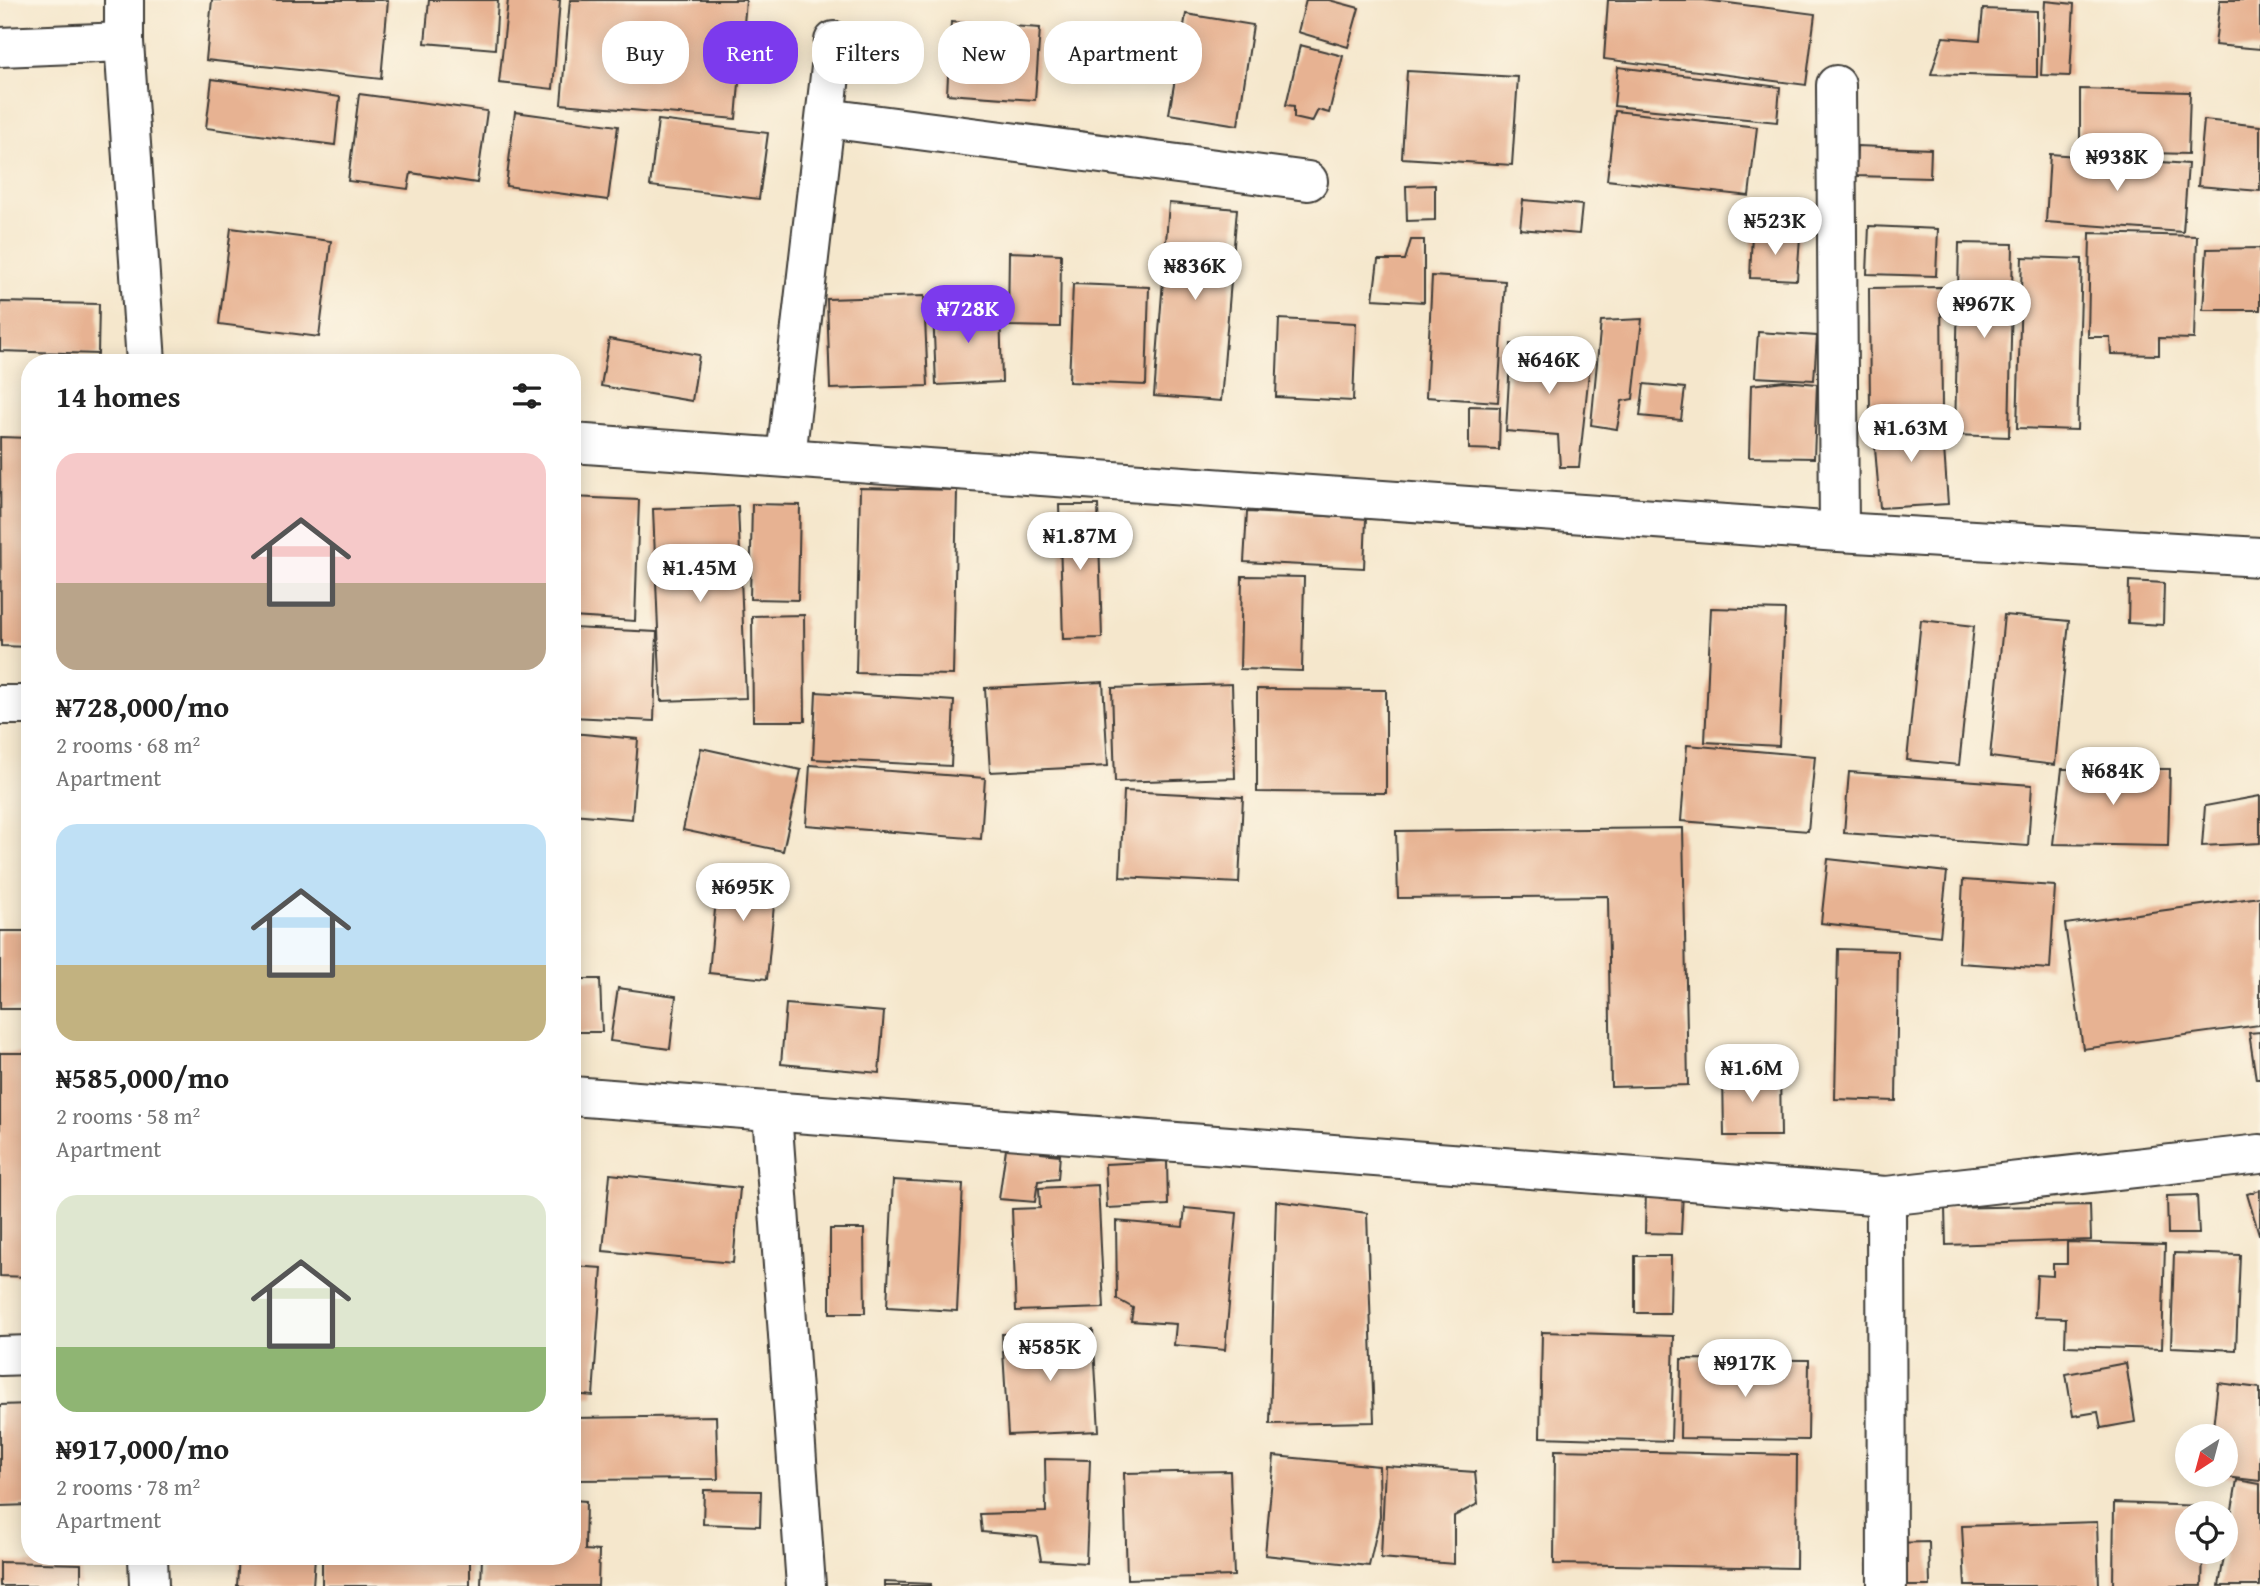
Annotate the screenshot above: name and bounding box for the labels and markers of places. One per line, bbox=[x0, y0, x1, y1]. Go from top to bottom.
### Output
pin: ₦938K bbox=[2068, 134, 2166, 193]
pin: ₦523K bbox=[1726, 198, 1824, 257]
pin: ₦836K bbox=[1146, 243, 1244, 302]
pin: ₦967K bbox=[1935, 280, 2033, 340]
pin: ₦728K bbox=[919, 286, 1017, 345]
pin: ₦646K bbox=[1500, 336, 1598, 396]
pin: ₦1.63M bbox=[1854, 405, 1968, 464]
pin: ₦1.87M bbox=[1023, 512, 1137, 572]
pin: ₦1.45M bbox=[643, 544, 757, 604]
pin: ₦684K bbox=[2064, 748, 2162, 807]
pin: ₦695K bbox=[694, 864, 792, 923]
pin: ₦1.6M bbox=[1703, 1044, 1801, 1104]
pin: ₦585K bbox=[1001, 1324, 1099, 1383]
pin: ₦917K bbox=[1696, 1340, 1794, 1399]

